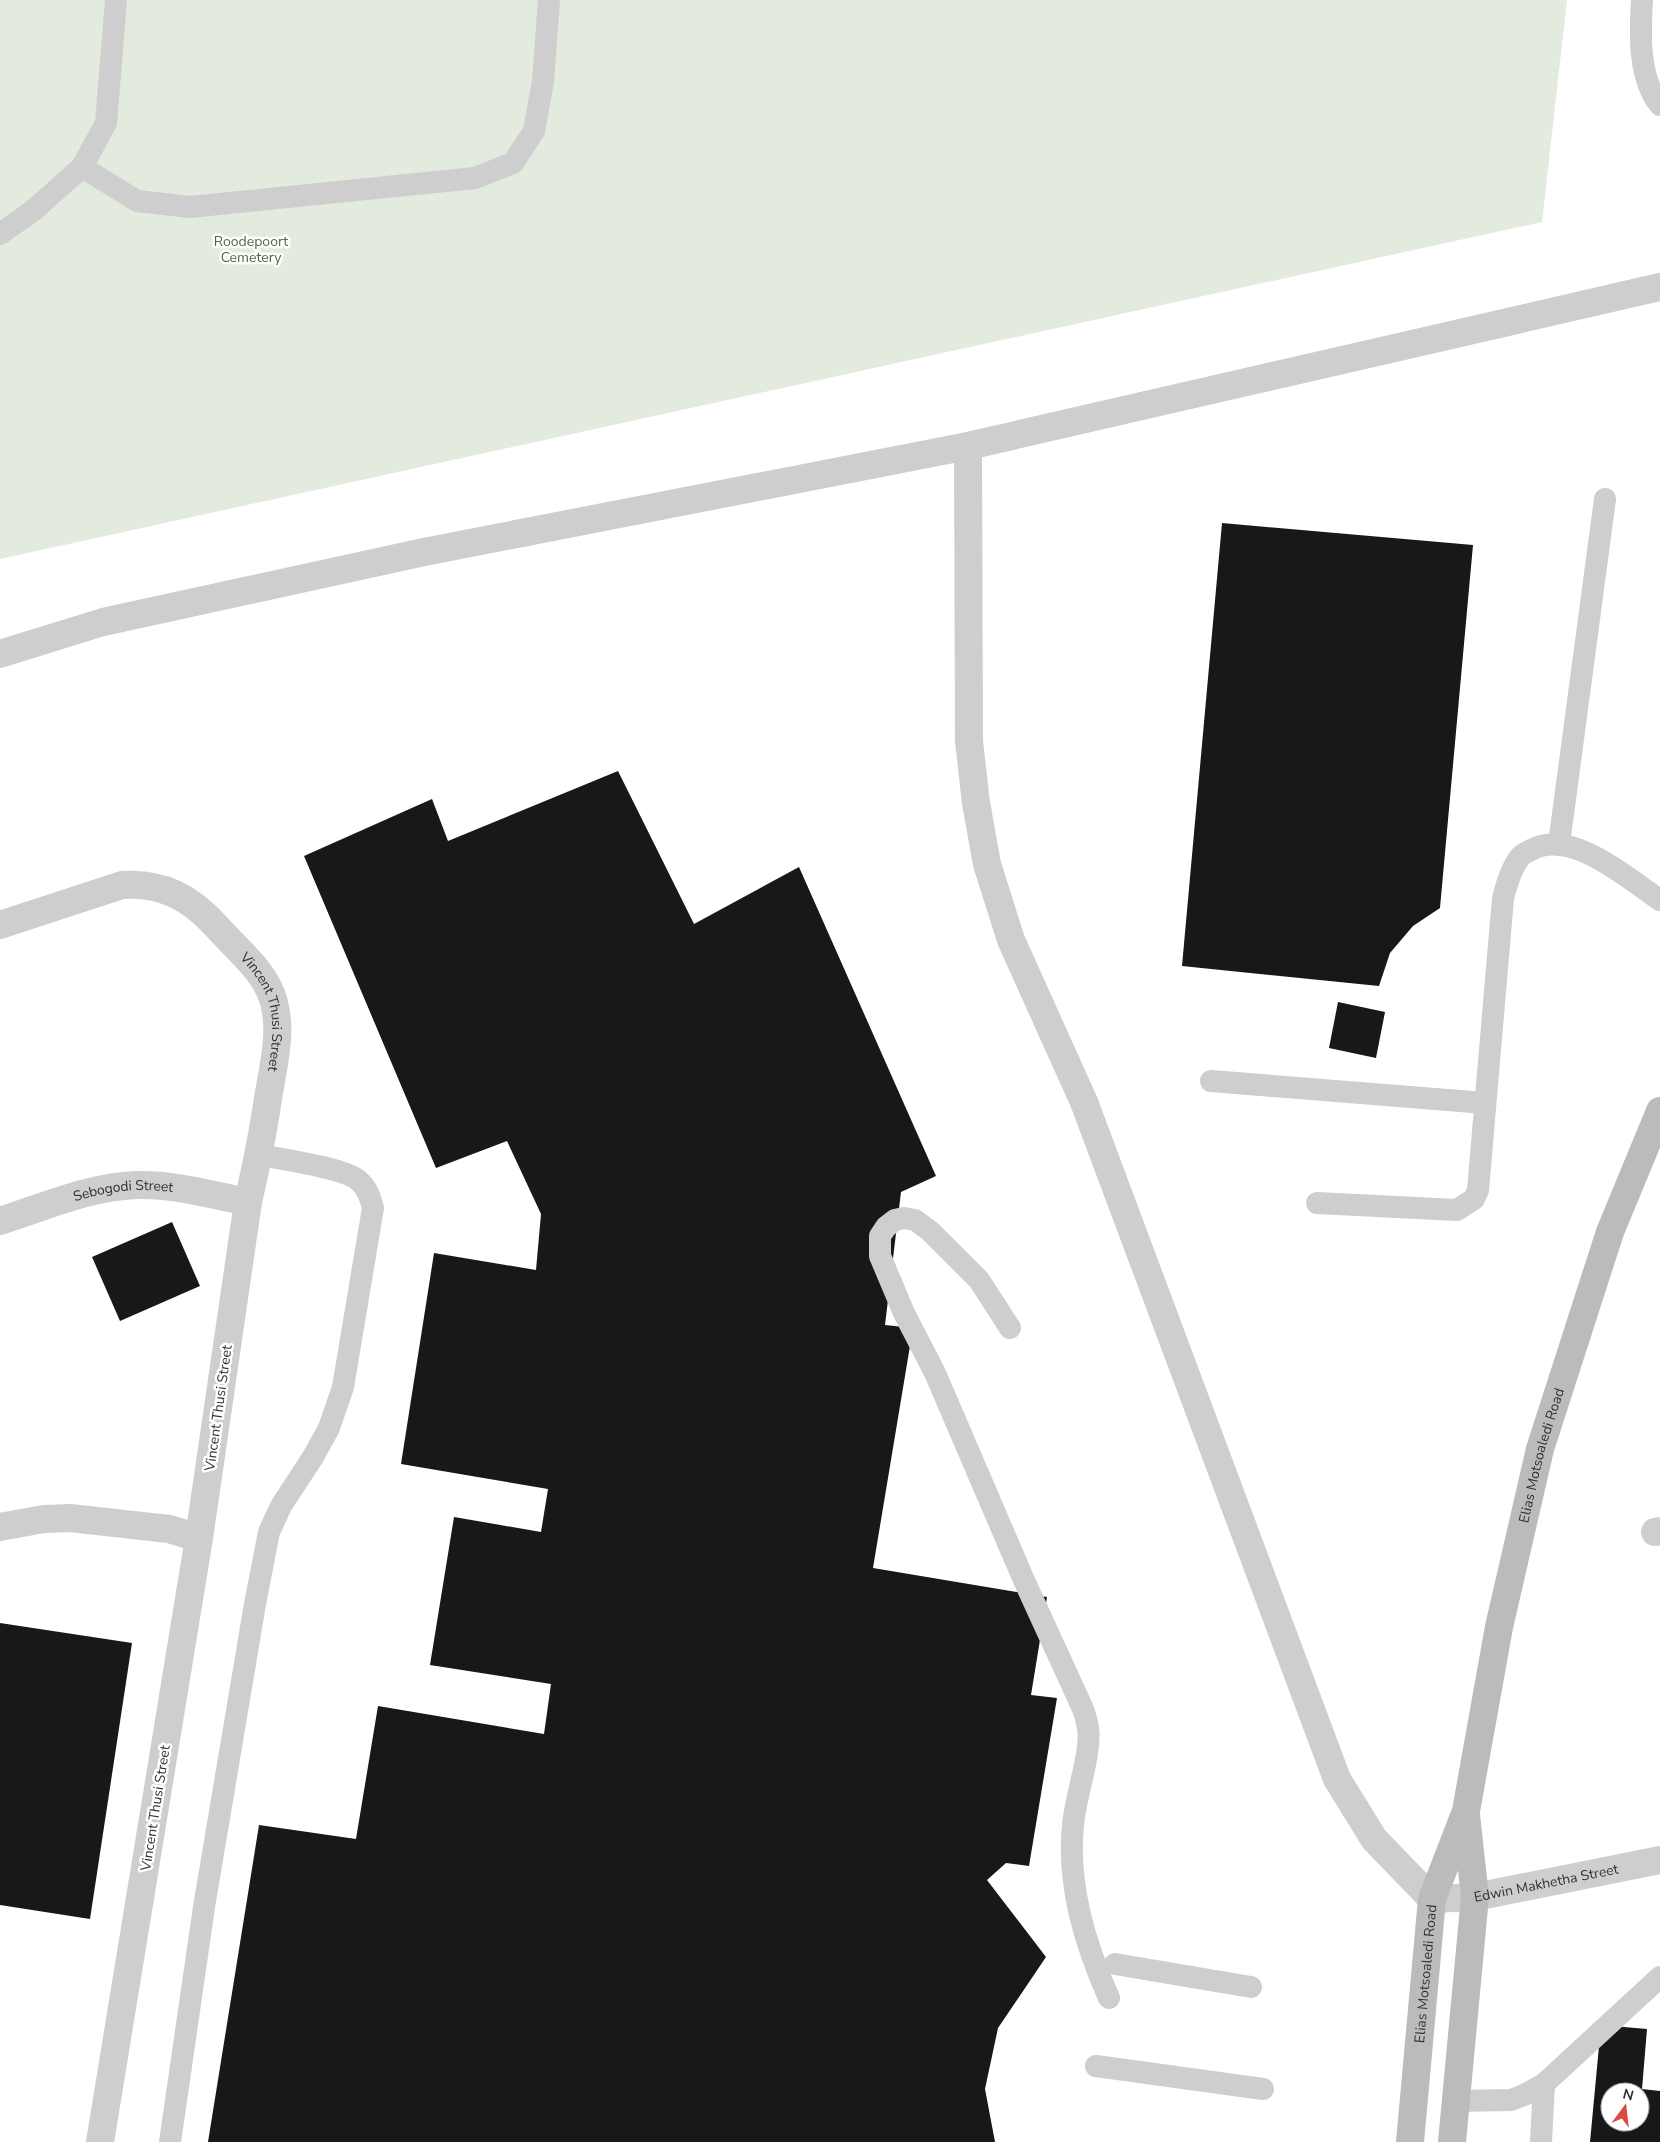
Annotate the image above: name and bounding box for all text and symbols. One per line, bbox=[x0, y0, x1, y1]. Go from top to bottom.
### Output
park label: Roodepoort Cemetery bbox=[214, 232, 288, 267]
street label: Vincent Thusi Street bbox=[235, 948, 286, 1073]
street label: Sebogodi Street bbox=[71, 1176, 175, 1206]
street label: Vincent Thusi Street bbox=[200, 1344, 237, 1473]
street label: Elias Motsoaledi Road bbox=[1514, 1386, 1569, 1525]
street label: Vincent Thusi Street bbox=[136, 1744, 175, 1873]
street label: Edwin Makhetha Street bbox=[1472, 1860, 1620, 1907]
street label: Elias Motsoaledi Road bbox=[1410, 1904, 1441, 2044]
north arrow bbox=[1600, 2082, 1650, 2132]
text: N bbox=[1621, 2084, 1636, 2105]

